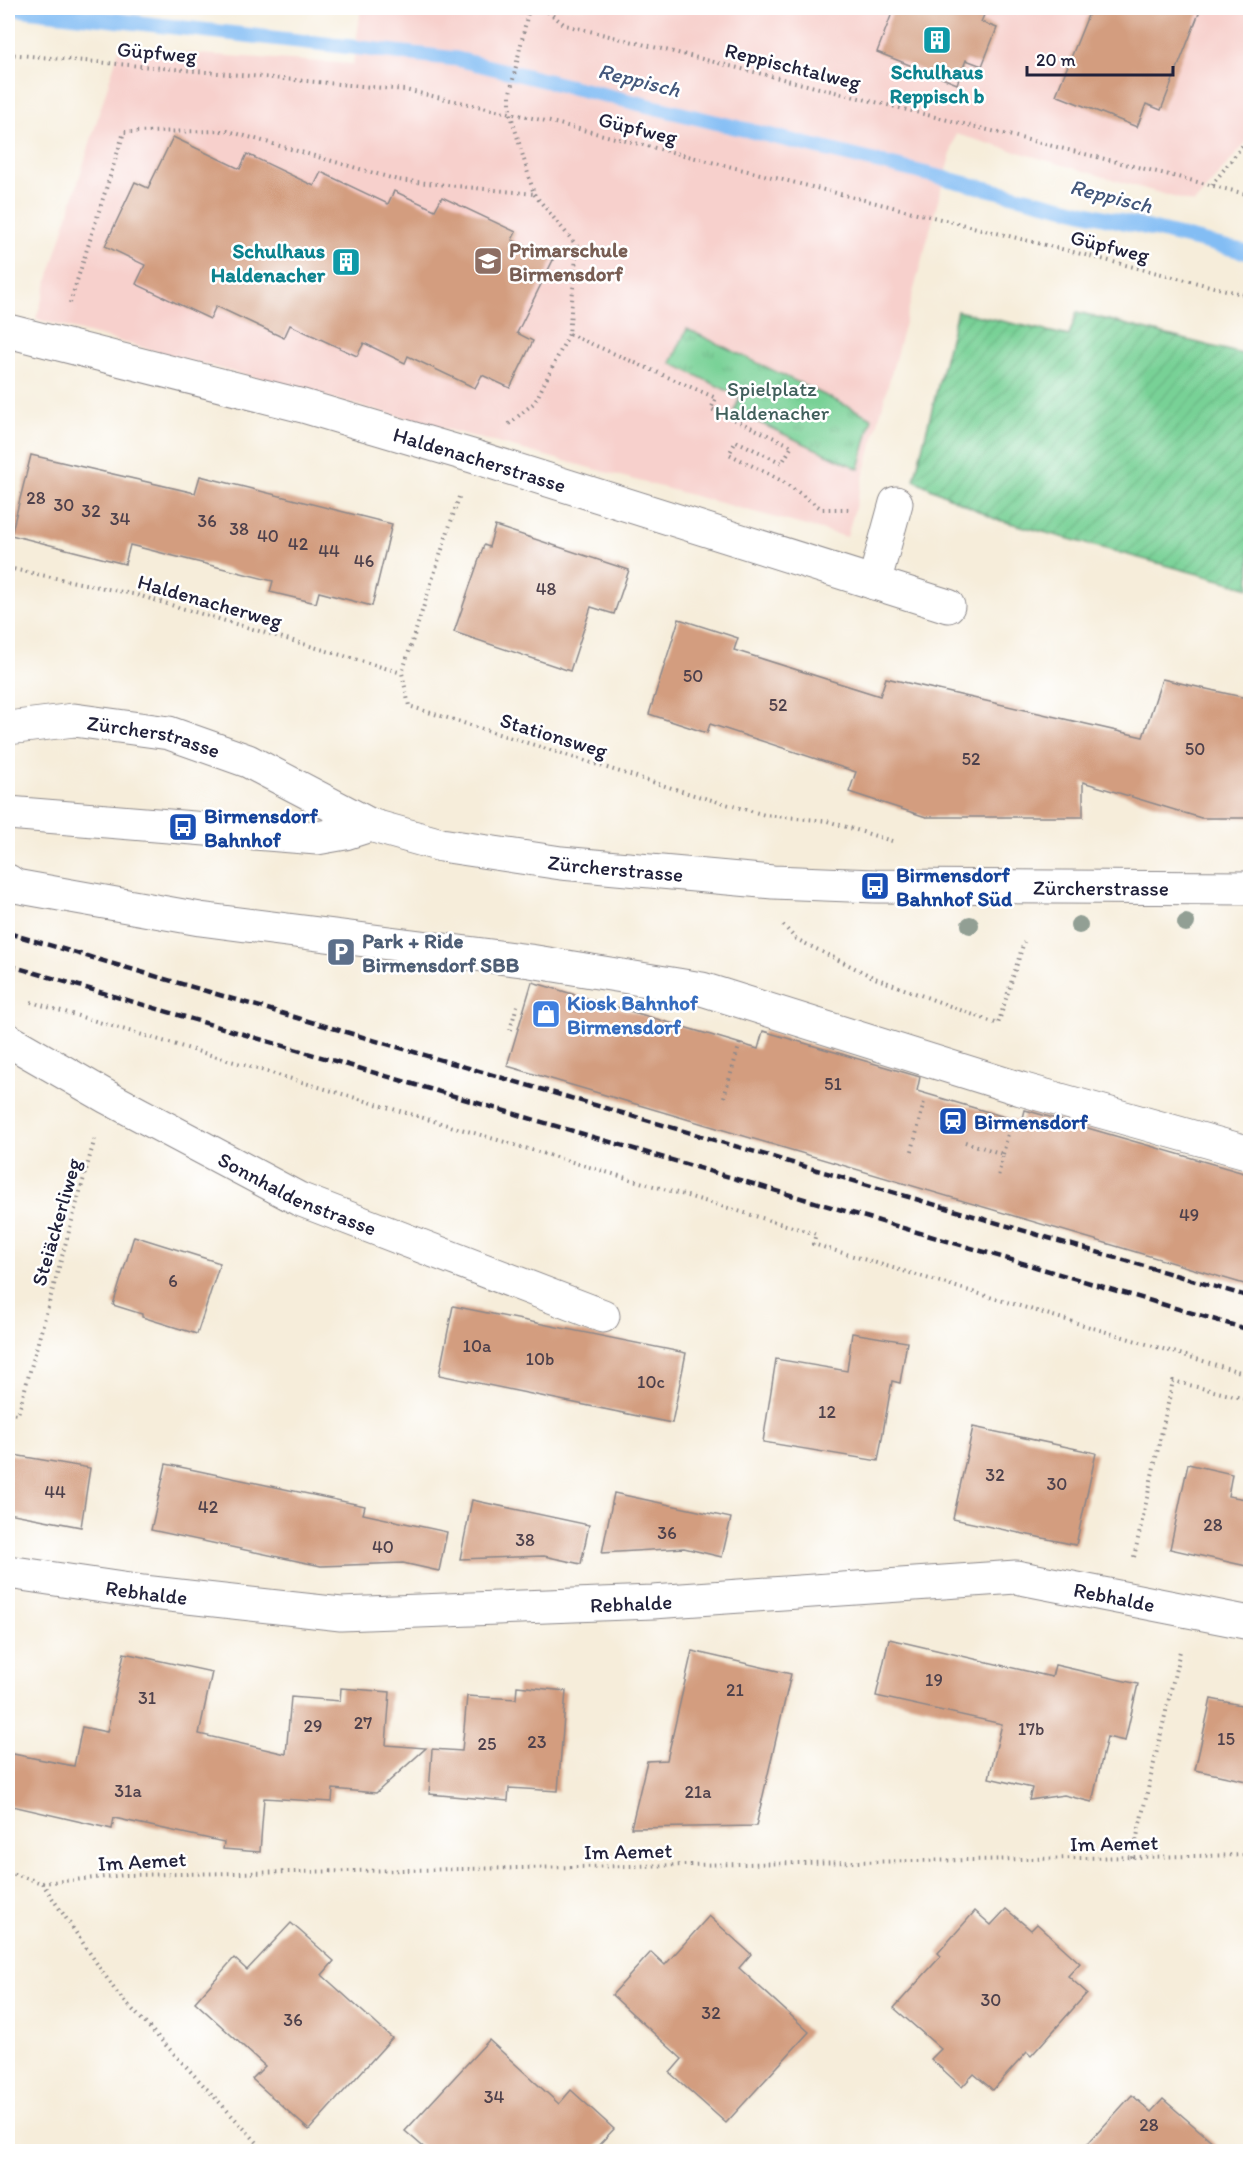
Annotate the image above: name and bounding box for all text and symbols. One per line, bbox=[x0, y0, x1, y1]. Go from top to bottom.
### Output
building icon: Schulhaus Reppisch b bbox=[921, 24, 953, 56]
street label: Güpfweg bbox=[116, 36, 198, 68]
street label: Reppischtalweg bbox=[722, 37, 864, 95]
scale bar bbox=[1027, 39, 1172, 77]
text: 20 m bbox=[1036, 49, 1076, 71]
water label: Reppisch bbox=[595, 57, 683, 103]
place label: Schulhaus Reppisch b bbox=[889, 59, 985, 109]
street label: Güpfweg bbox=[596, 106, 680, 150]
water label: Reppisch bbox=[1067, 173, 1155, 219]
street label: Güpfweg bbox=[1068, 224, 1152, 268]
place label: Primarschule Birmensdorf bbox=[509, 237, 628, 286]
place label: Schulhaus Haldenacher bbox=[211, 238, 326, 287]
school or university icon: Primarschule Birmensdorf bbox=[472, 245, 504, 277]
building icon: Schulhaus Haldenacher bbox=[330, 246, 362, 278]
park label: Spielplatz Haldenacher bbox=[715, 376, 830, 425]
street label: Haldenacherstrasse bbox=[391, 421, 569, 497]
house number: 28 bbox=[26, 487, 46, 509]
house number: 30 bbox=[54, 494, 74, 516]
house number: 32 bbox=[81, 500, 101, 522]
house number: 34 bbox=[110, 508, 130, 530]
house number: 36 bbox=[197, 510, 217, 532]
house number: 38 bbox=[229, 518, 249, 540]
house number: 40 bbox=[257, 525, 279, 547]
house number: 42 bbox=[288, 533, 309, 555]
house number: 44 bbox=[318, 540, 340, 562]
house number: 46 bbox=[354, 550, 374, 572]
street label: Haldenacherweg bbox=[135, 568, 286, 634]
house number: 48 bbox=[536, 578, 556, 600]
house number: 50 bbox=[683, 665, 703, 687]
house number: 52 bbox=[769, 694, 788, 716]
street label: Stationsweg bbox=[497, 707, 611, 763]
street label: Zürcherstrasse bbox=[86, 709, 224, 763]
house number: 50 bbox=[1185, 738, 1205, 760]
house number: 52 bbox=[962, 748, 981, 770]
place label: Birmensdorf Bahnhof bbox=[204, 803, 319, 852]
bus stop icon: Birmensdorf Bahnhof bbox=[167, 811, 199, 843]
street label: Zürcherstrasse bbox=[546, 849, 685, 886]
place label: Birmensdorf Bahnhof Süd bbox=[896, 862, 1013, 911]
bus stop icon: Birmensdorf Bahnhof Süd bbox=[859, 870, 891, 902]
street label: Zürcherstrasse bbox=[1033, 874, 1169, 900]
place label: Park + Ride Birmensdorf SBB bbox=[362, 928, 519, 977]
parking icon: Park + Ride Birmensdorf SBB bbox=[325, 936, 357, 968]
place label: Kiosk Bahnhof Birmensdorf bbox=[567, 990, 699, 1039]
shop icon: Kiosk Bahnhof Birmensdorf bbox=[530, 998, 562, 1030]
house number: 51 bbox=[824, 1073, 842, 1095]
station icon: Birmensdorf bbox=[937, 1105, 969, 1137]
place label: Birmensdorf bbox=[974, 1109, 1089, 1134]
street label: Sonnhaldenstrasse bbox=[214, 1146, 380, 1240]
street label: Steiäckerliweg bbox=[26, 1155, 86, 1289]
house number: 49 bbox=[1179, 1204, 1199, 1226]
house number: 6 bbox=[168, 1270, 178, 1292]
house number: 10a bbox=[463, 1335, 492, 1357]
house number: 10b bbox=[526, 1348, 554, 1370]
house number: 10c bbox=[637, 1371, 665, 1393]
house number: 12 bbox=[818, 1401, 836, 1423]
house number: 32 bbox=[985, 1464, 1005, 1486]
house number: 30 bbox=[1047, 1473, 1067, 1495]
house number: 44 bbox=[44, 1481, 66, 1503]
house number: 42 bbox=[198, 1496, 219, 1518]
house number: 28 bbox=[1203, 1514, 1223, 1536]
house number: 36 bbox=[657, 1522, 677, 1544]
house number: 38 bbox=[515, 1529, 535, 1551]
house number: 40 bbox=[372, 1536, 394, 1558]
street label: Rebhalde bbox=[104, 1574, 189, 1609]
street label: Rebhalde bbox=[1072, 1576, 1157, 1617]
street label: Rebhalde bbox=[590, 1588, 673, 1617]
house number: 19 bbox=[925, 1669, 943, 1691]
house number: 21 bbox=[726, 1679, 744, 1701]
house number: 31 bbox=[138, 1687, 156, 1709]
house number: 27 bbox=[354, 1712, 372, 1734]
house number: 29 bbox=[304, 1715, 322, 1737]
house number: 17b bbox=[1018, 1718, 1044, 1740]
house number: 15 bbox=[1217, 1728, 1235, 1750]
house number: 23 bbox=[527, 1731, 547, 1753]
house number: 25 bbox=[478, 1733, 496, 1755]
house number: 31a bbox=[114, 1780, 142, 1802]
house number: 21a bbox=[684, 1781, 712, 1803]
street label: Im Aemet bbox=[1070, 1830, 1159, 1856]
street label: Im Aemet bbox=[584, 1838, 673, 1864]
street label: Im Aemet bbox=[97, 1846, 187, 1876]
house number: 30 bbox=[981, 1989, 1001, 2011]
house number: 32 bbox=[701, 2002, 721, 2024]
house number: 36 bbox=[283, 2009, 303, 2031]
house number: 34 bbox=[484, 2086, 504, 2108]
house number: 28 bbox=[1139, 2114, 1159, 2136]

